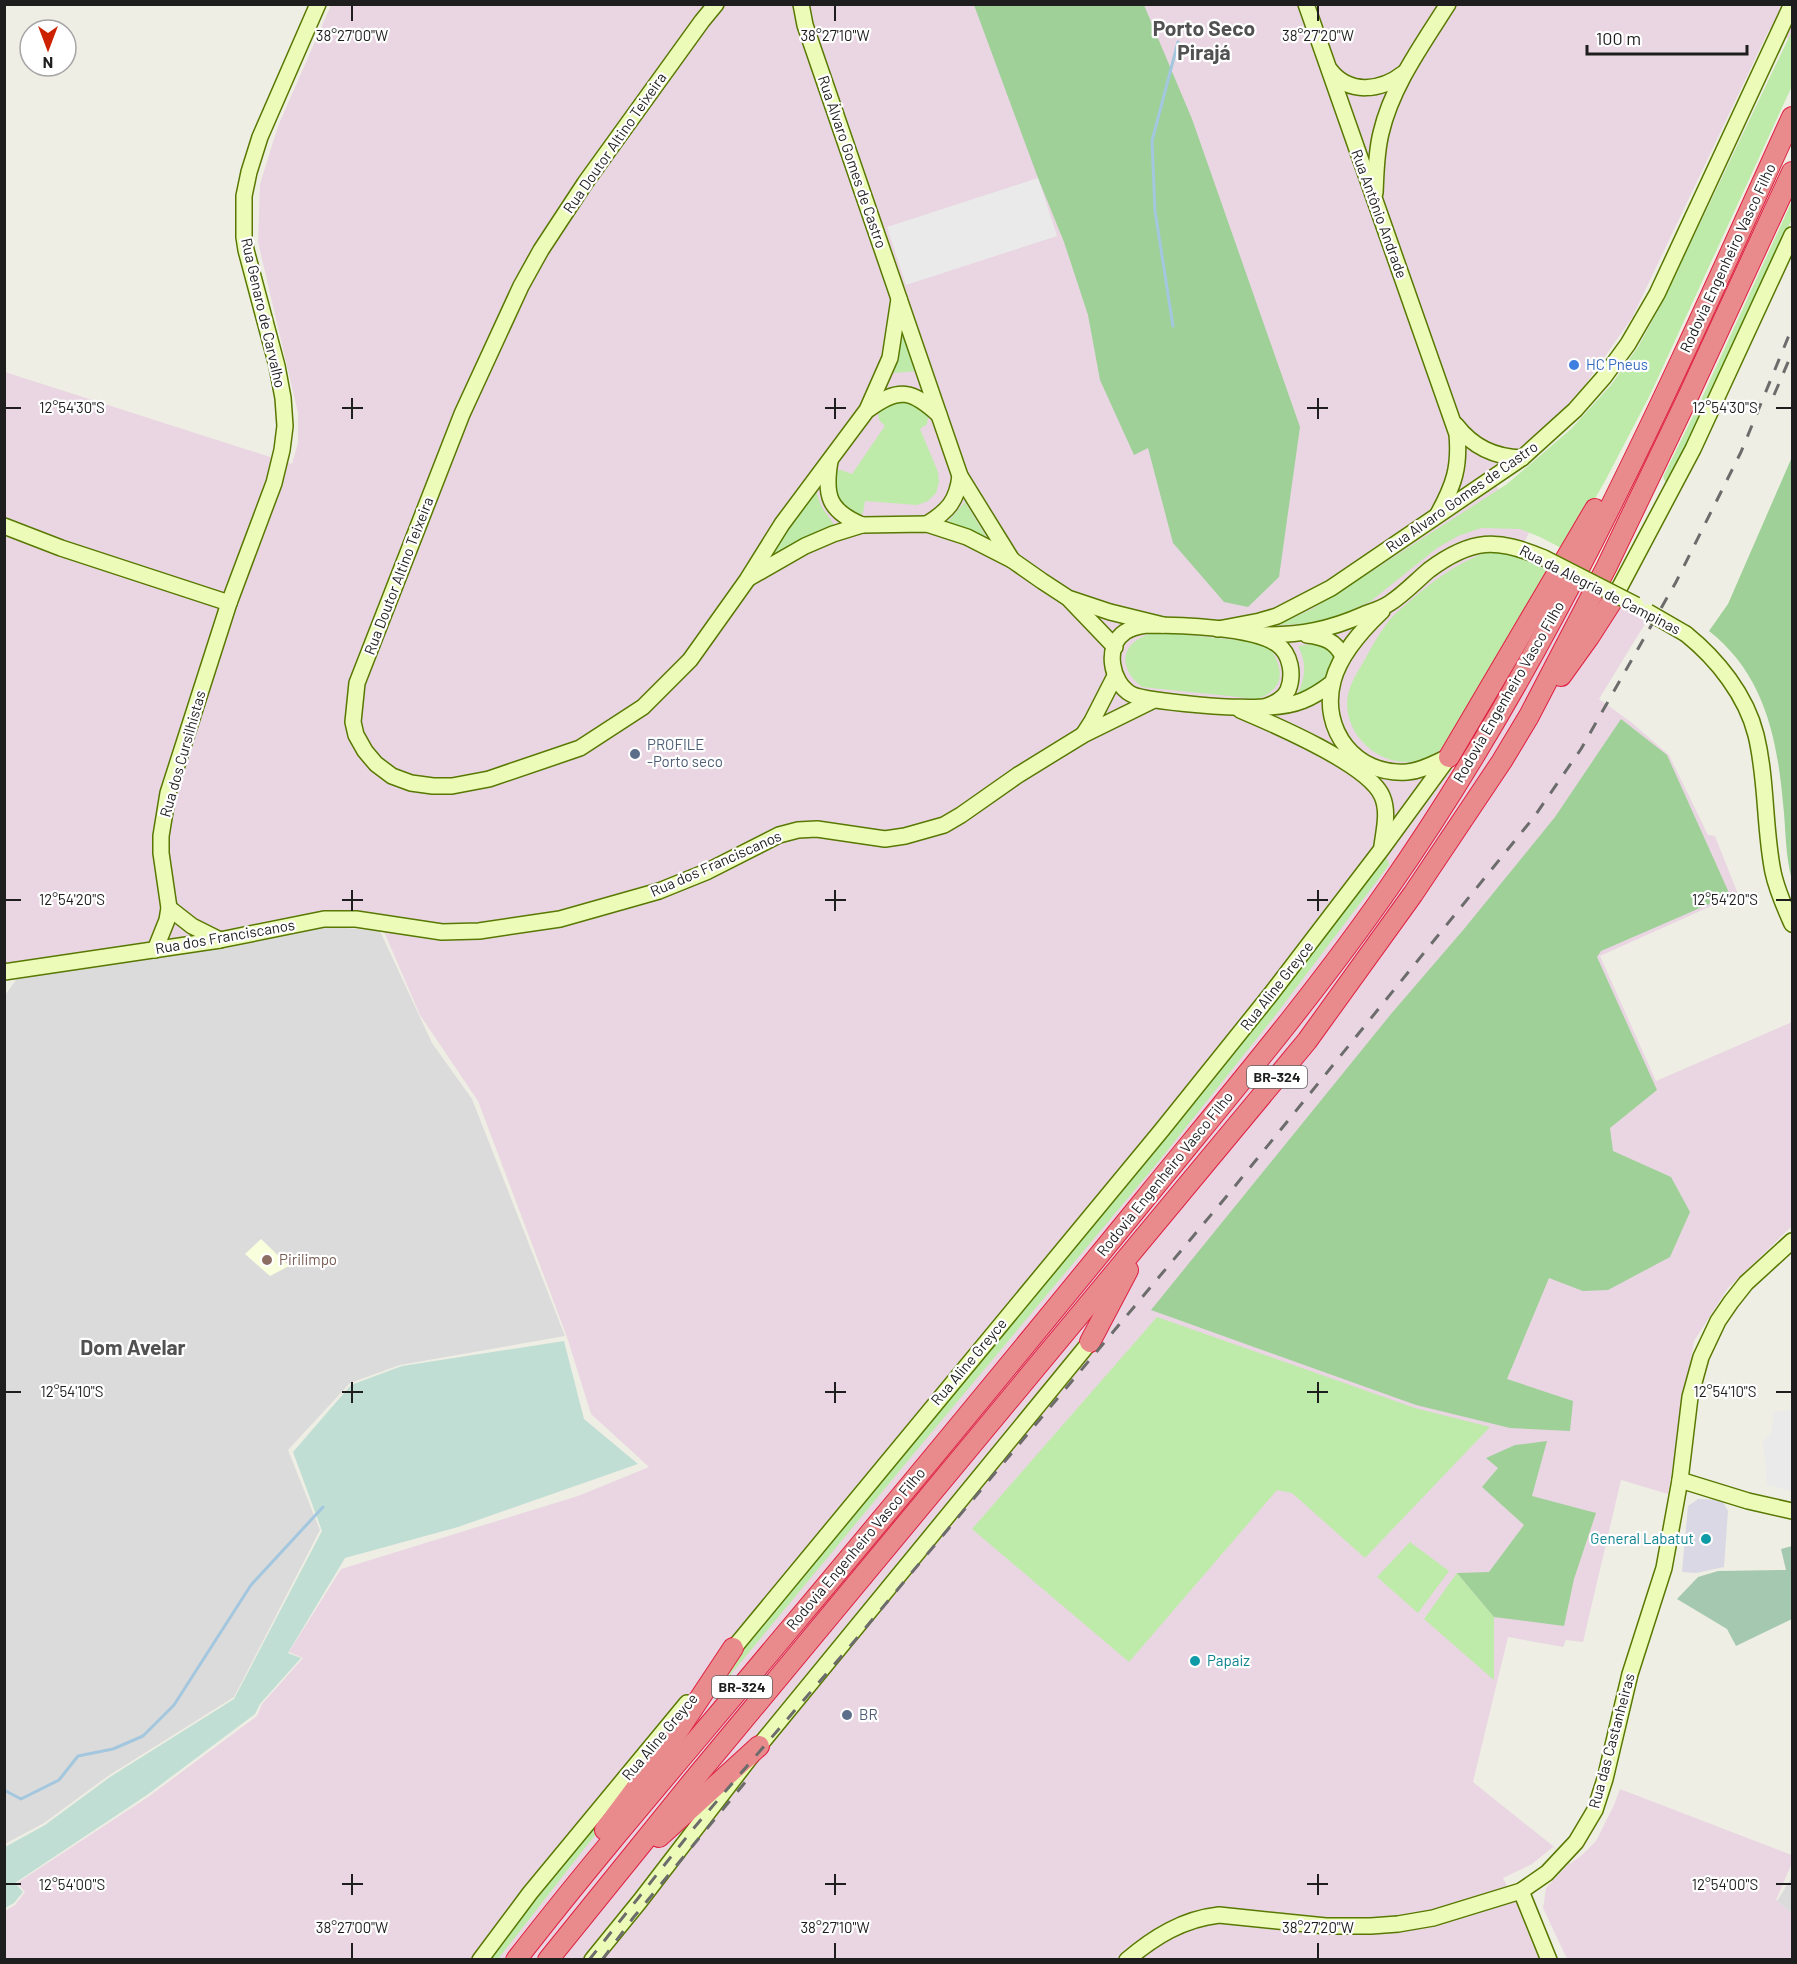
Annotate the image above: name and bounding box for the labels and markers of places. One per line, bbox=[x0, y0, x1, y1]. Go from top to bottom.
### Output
place label: HC Pneus bbox=[1586, 355, 1648, 373]
marker: HC Pneus bbox=[1567, 358, 1581, 372]
place label: PROFILE -Porto seco bbox=[647, 735, 723, 770]
marker: PROFILE -Porto seco bbox=[628, 747, 642, 761]
place label: Pirilimpo bbox=[279, 1250, 337, 1268]
marker: Pirilimpo bbox=[260, 1253, 274, 1267]
place label: General Labatut bbox=[1590, 1529, 1694, 1547]
marker: General Labatut bbox=[1699, 1532, 1713, 1546]
place label: Papaiz bbox=[1207, 1651, 1250, 1669]
marker: Papaiz bbox=[1188, 1654, 1202, 1668]
place label: BR bbox=[859, 1705, 878, 1723]
marker: BR bbox=[840, 1708, 854, 1722]

